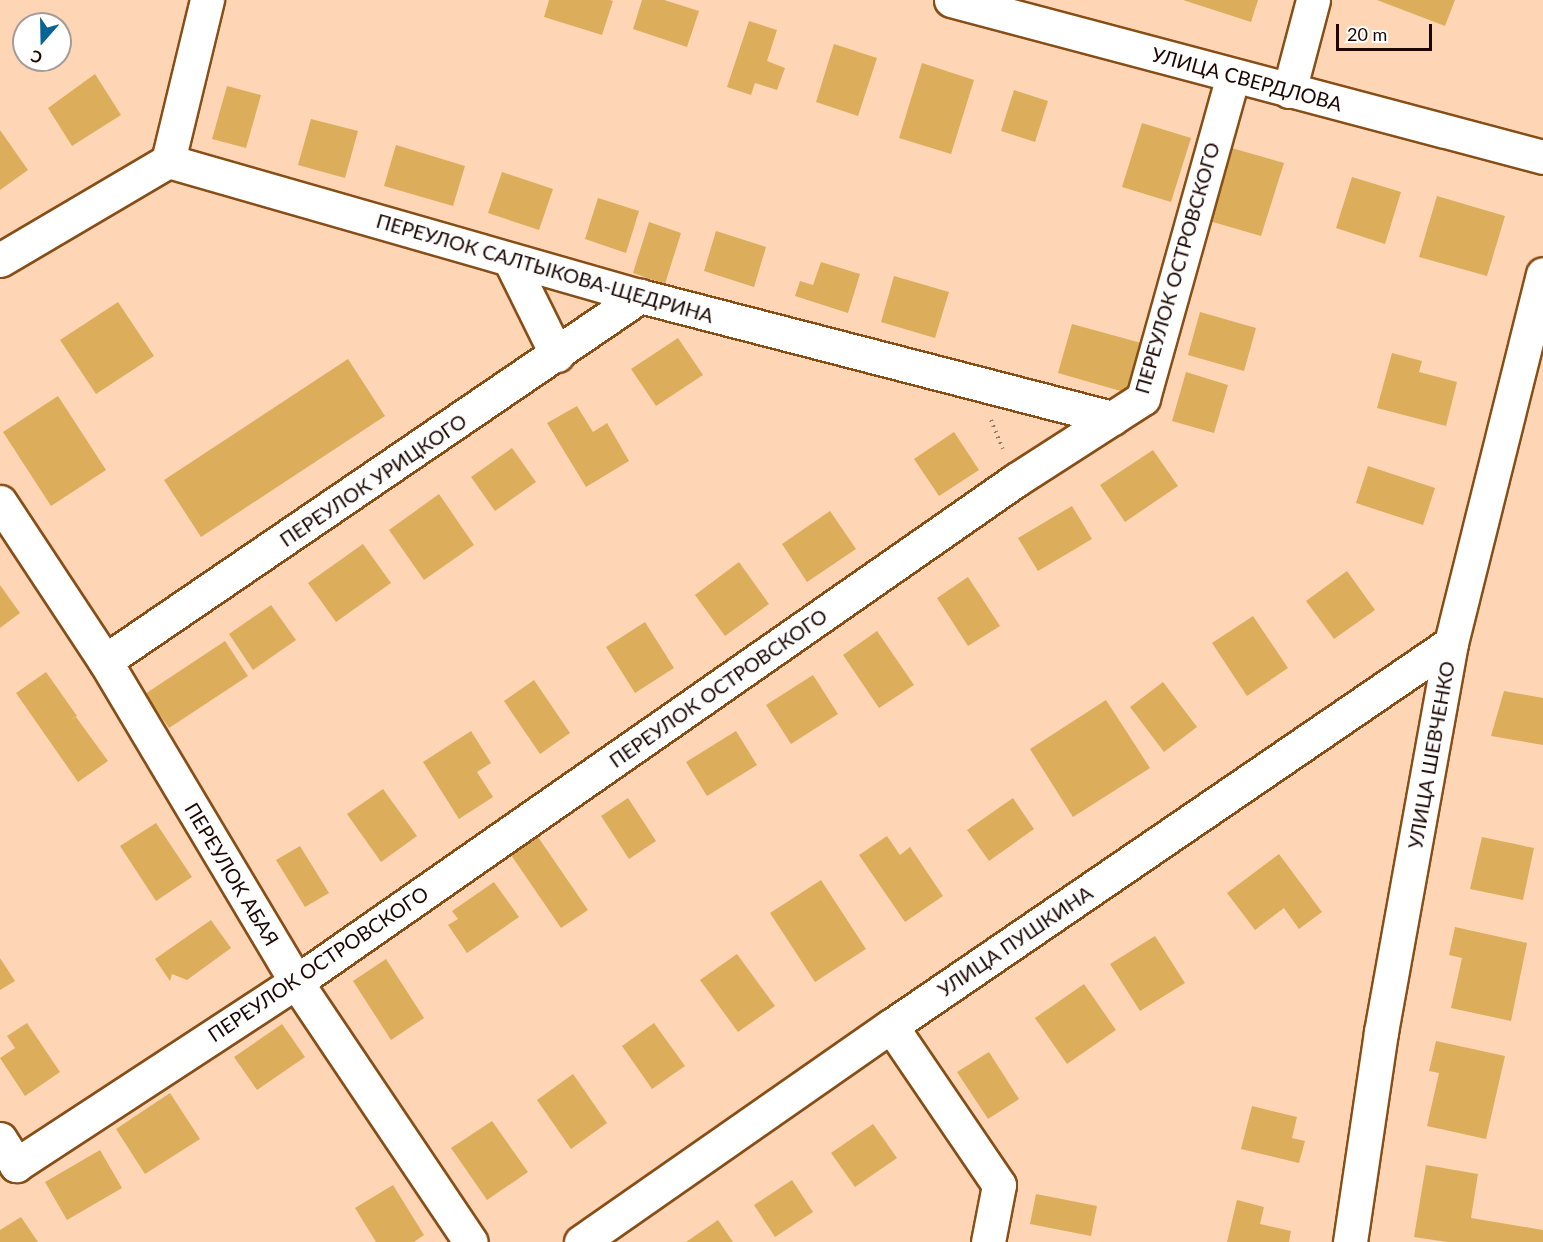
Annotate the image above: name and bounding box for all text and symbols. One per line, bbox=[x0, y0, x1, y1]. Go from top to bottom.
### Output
north arrow bbox=[12, 12, 72, 72]
scale bar bbox=[1339, 12, 1435, 50]
text: 20 m bbox=[1347, 23, 1387, 45]
street label: УЛИЦА СВЕРДЛОВА bbox=[1149, 42, 1345, 116]
text: С bbox=[28, 47, 45, 68]
street label: ПЕРЕУЛОК ОСТРОВСКОГО bbox=[1130, 140, 1224, 396]
street label: ПЕРЕУЛОК САЛТЫКОВА-ЩЕДРИНА bbox=[374, 208, 716, 328]
street label: ПЕРЕУЛОК УРИЦКОГО bbox=[275, 408, 471, 552]
street label: ПЕРЕУЛОК ОСТРОВСКОГО bbox=[604, 603, 832, 773]
street label: УЛИЦА ШЕВЧЕНКО bbox=[1403, 659, 1459, 851]
street label: ПЕРЕУЛОК АБАЯ bbox=[180, 798, 284, 950]
street label: УЛИЦА ПУШКИНА bbox=[933, 880, 1097, 1002]
street label: ПЕРЕУЛОК ОСТРОВСКОГО bbox=[203, 881, 433, 1047]

